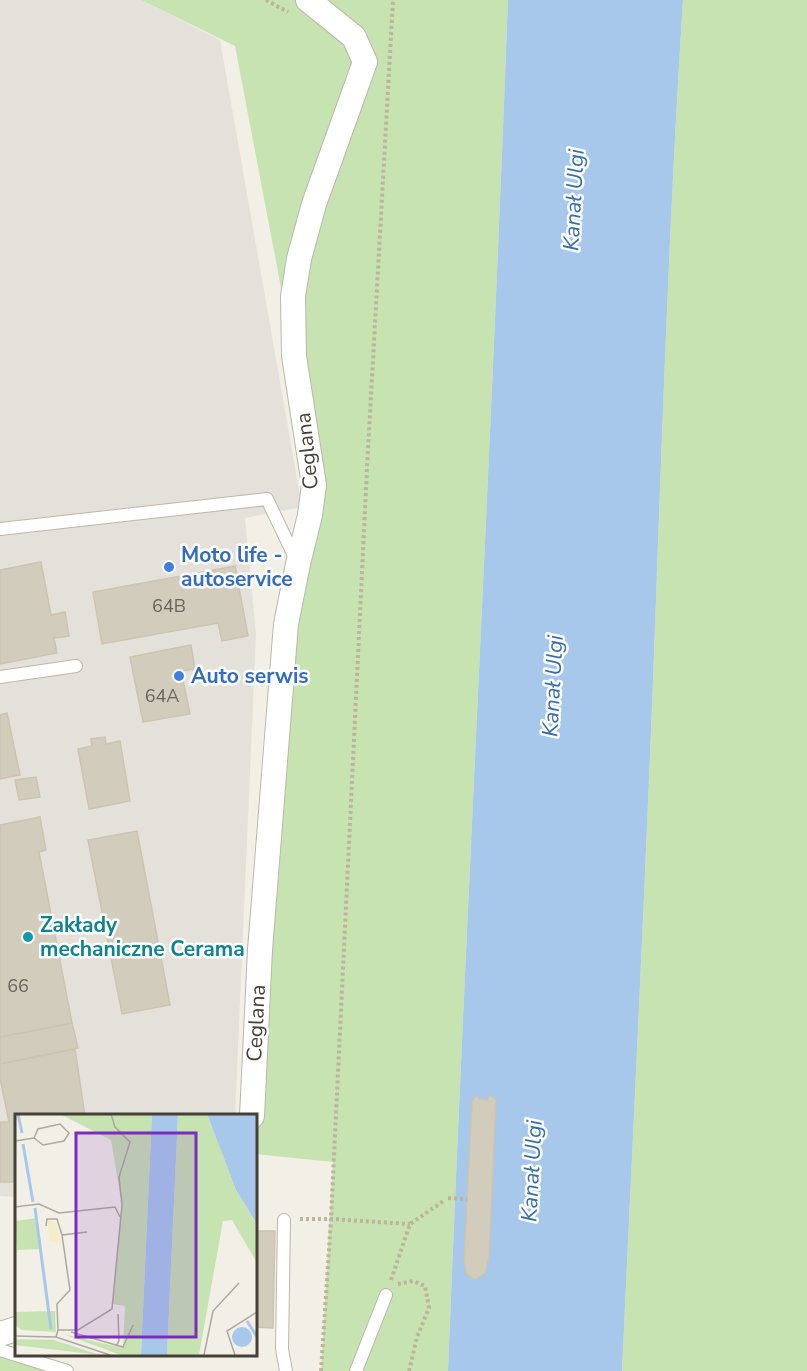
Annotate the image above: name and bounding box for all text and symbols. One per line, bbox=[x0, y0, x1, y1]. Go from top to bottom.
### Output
water label: Kanał Ulgi bbox=[556, 147, 592, 252]
street label: Ceglana bbox=[289, 411, 325, 491]
place label: Moto life - autoservice bbox=[181, 541, 293, 593]
marker: Moto life - autoservice bbox=[162, 560, 176, 574]
house number: 64B bbox=[152, 594, 186, 618]
water label: Kanał Ulgi bbox=[535, 633, 571, 738]
place label: Auto serwis bbox=[191, 662, 309, 690]
marker: Auto serwis bbox=[172, 669, 186, 683]
house number: 64A bbox=[145, 684, 179, 708]
place label: Zakłady mechaniczne Cerama bbox=[40, 911, 245, 963]
marker: Zakłady mechaniczne Cerama bbox=[21, 930, 35, 944]
house number: 66 bbox=[7, 974, 29, 998]
street label: Ceglana bbox=[240, 984, 272, 1062]
inset map bbox=[15, 1114, 256, 1356]
water label: Kanał Ulgi bbox=[514, 1118, 550, 1223]

